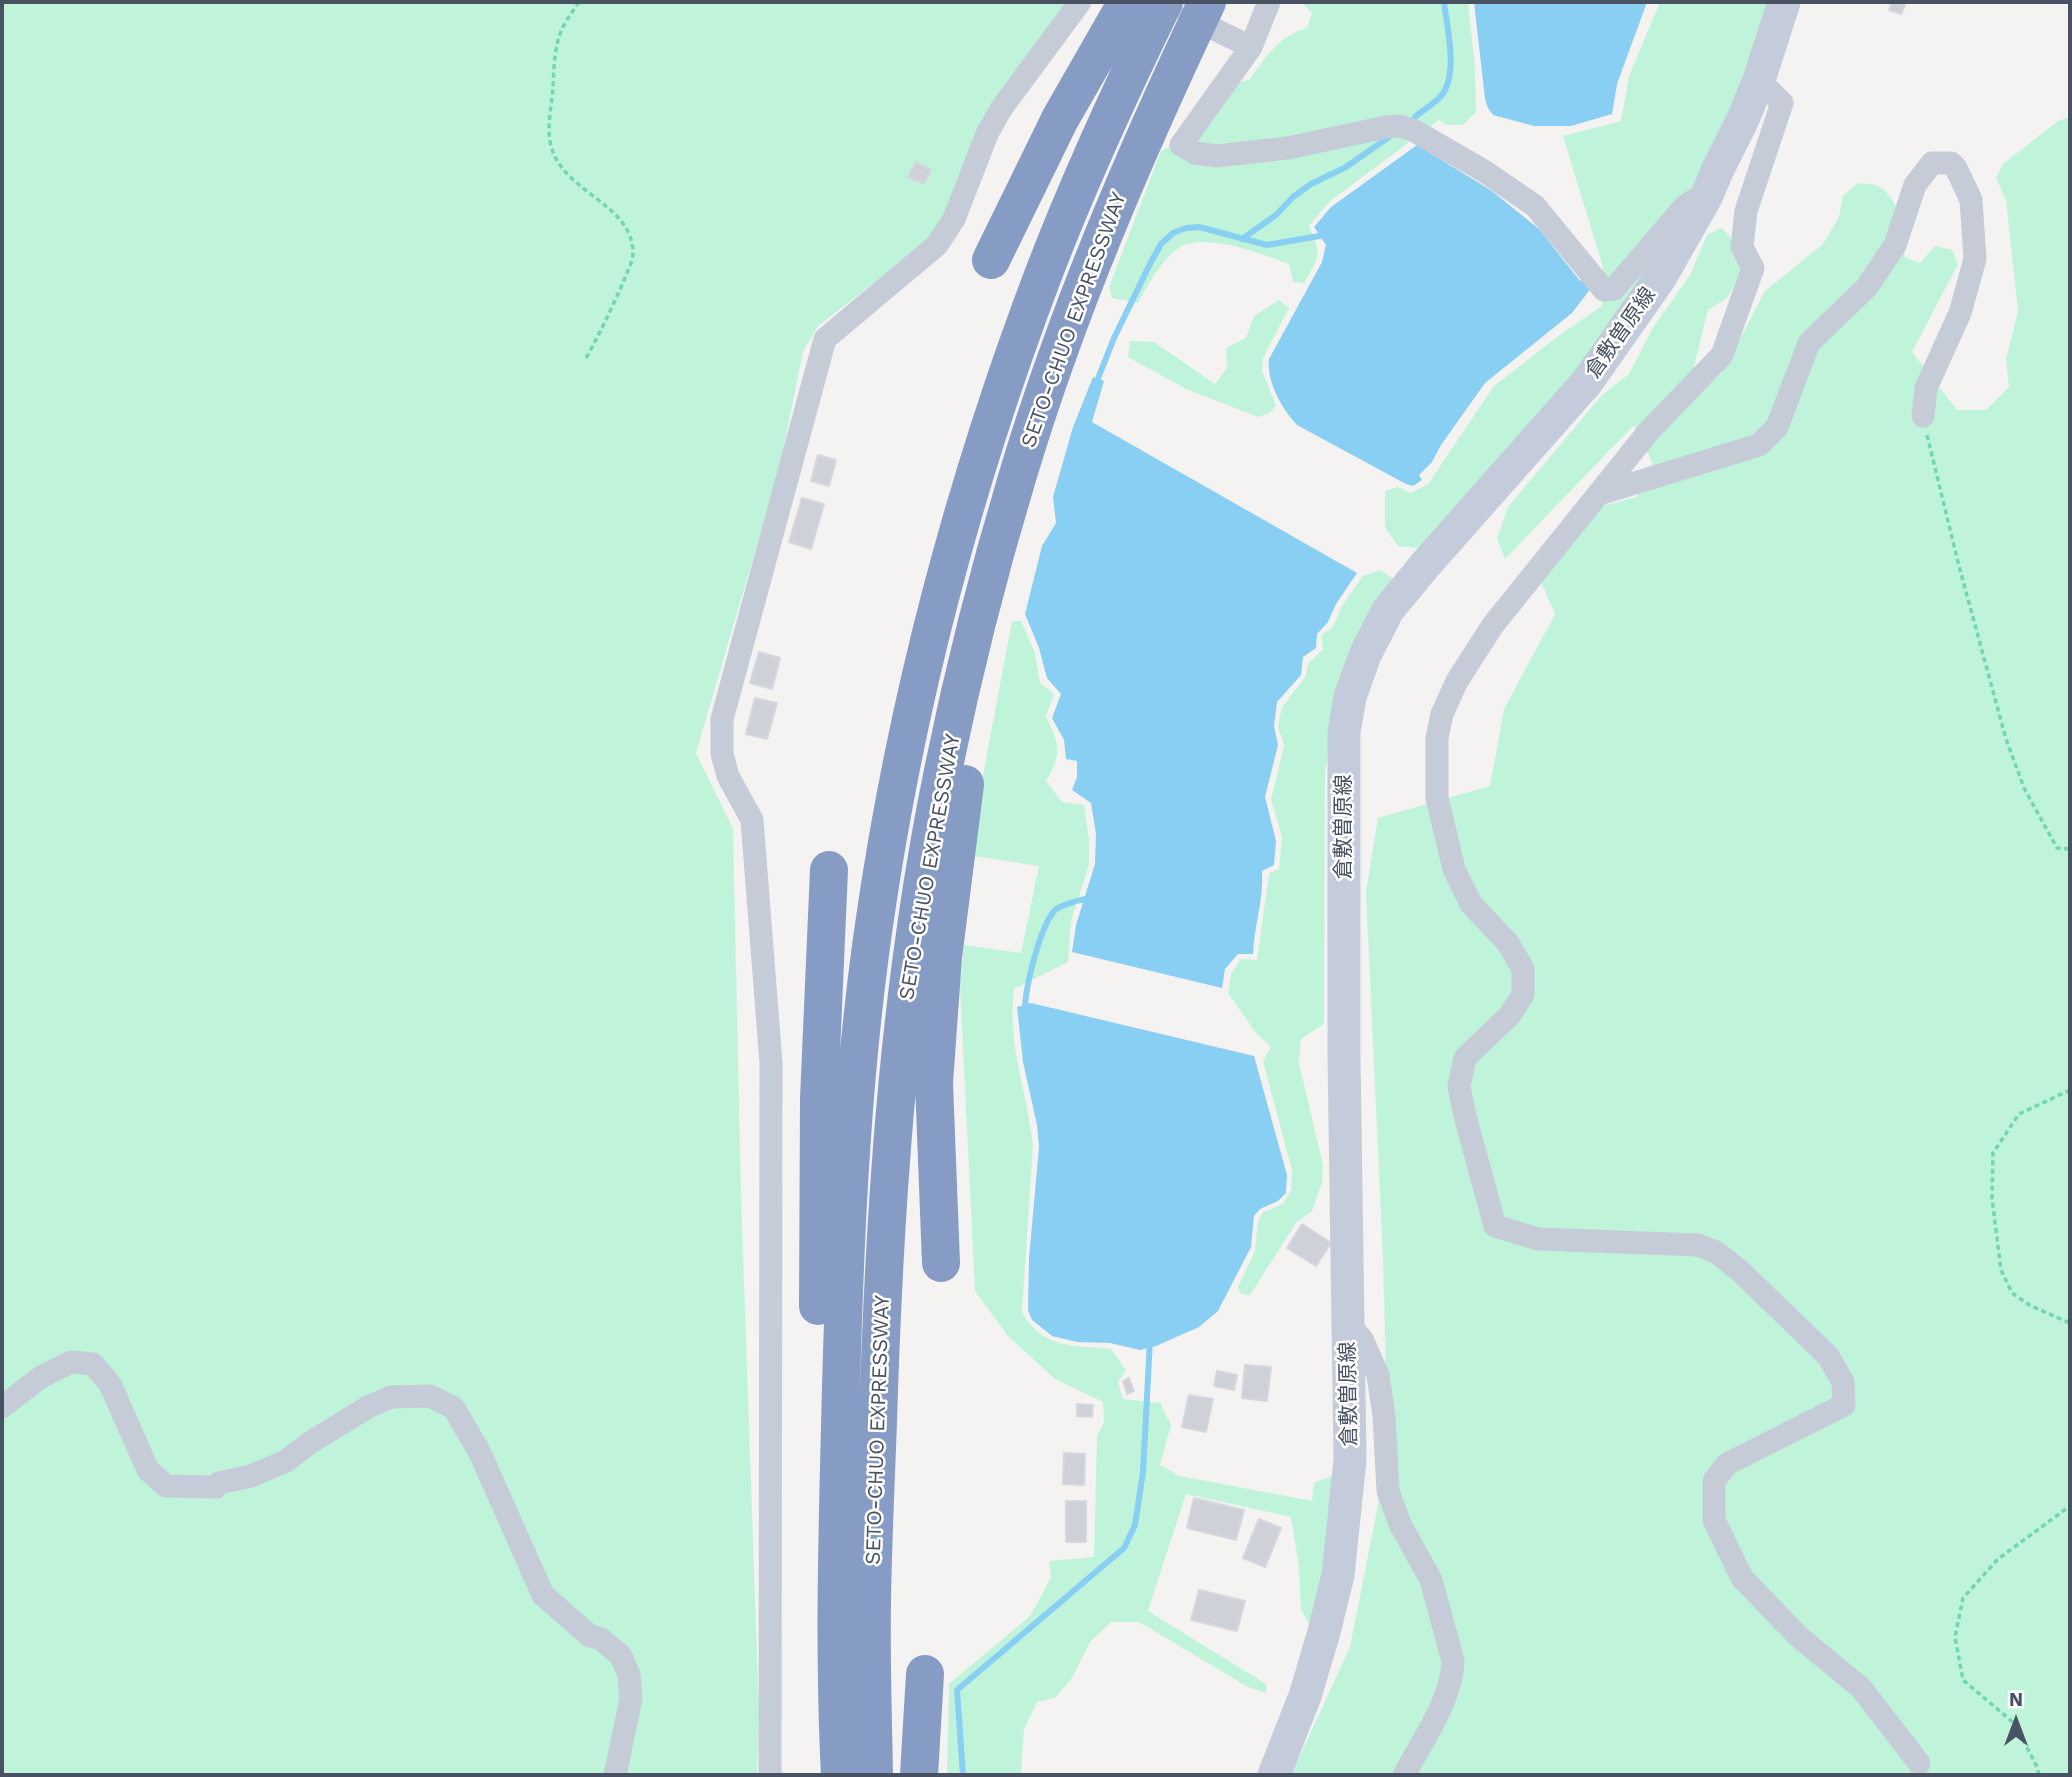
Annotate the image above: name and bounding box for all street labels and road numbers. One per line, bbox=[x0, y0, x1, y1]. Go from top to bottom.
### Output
street label: SETO-CHUO EXPRESSWAY bbox=[1016, 189, 1132, 451]
street label: 倉敷曽原線 bbox=[1581, 283, 1661, 383]
street label: SETO-CHUO EXPRESSWAY bbox=[894, 732, 966, 1002]
street label: 倉敷曽原線 bbox=[1331, 775, 1357, 879]
street label: SETO-CHUO EXPRESSWAY bbox=[861, 1295, 895, 1565]
street label: 倉敷曽原線 bbox=[1335, 1341, 1363, 1447]

